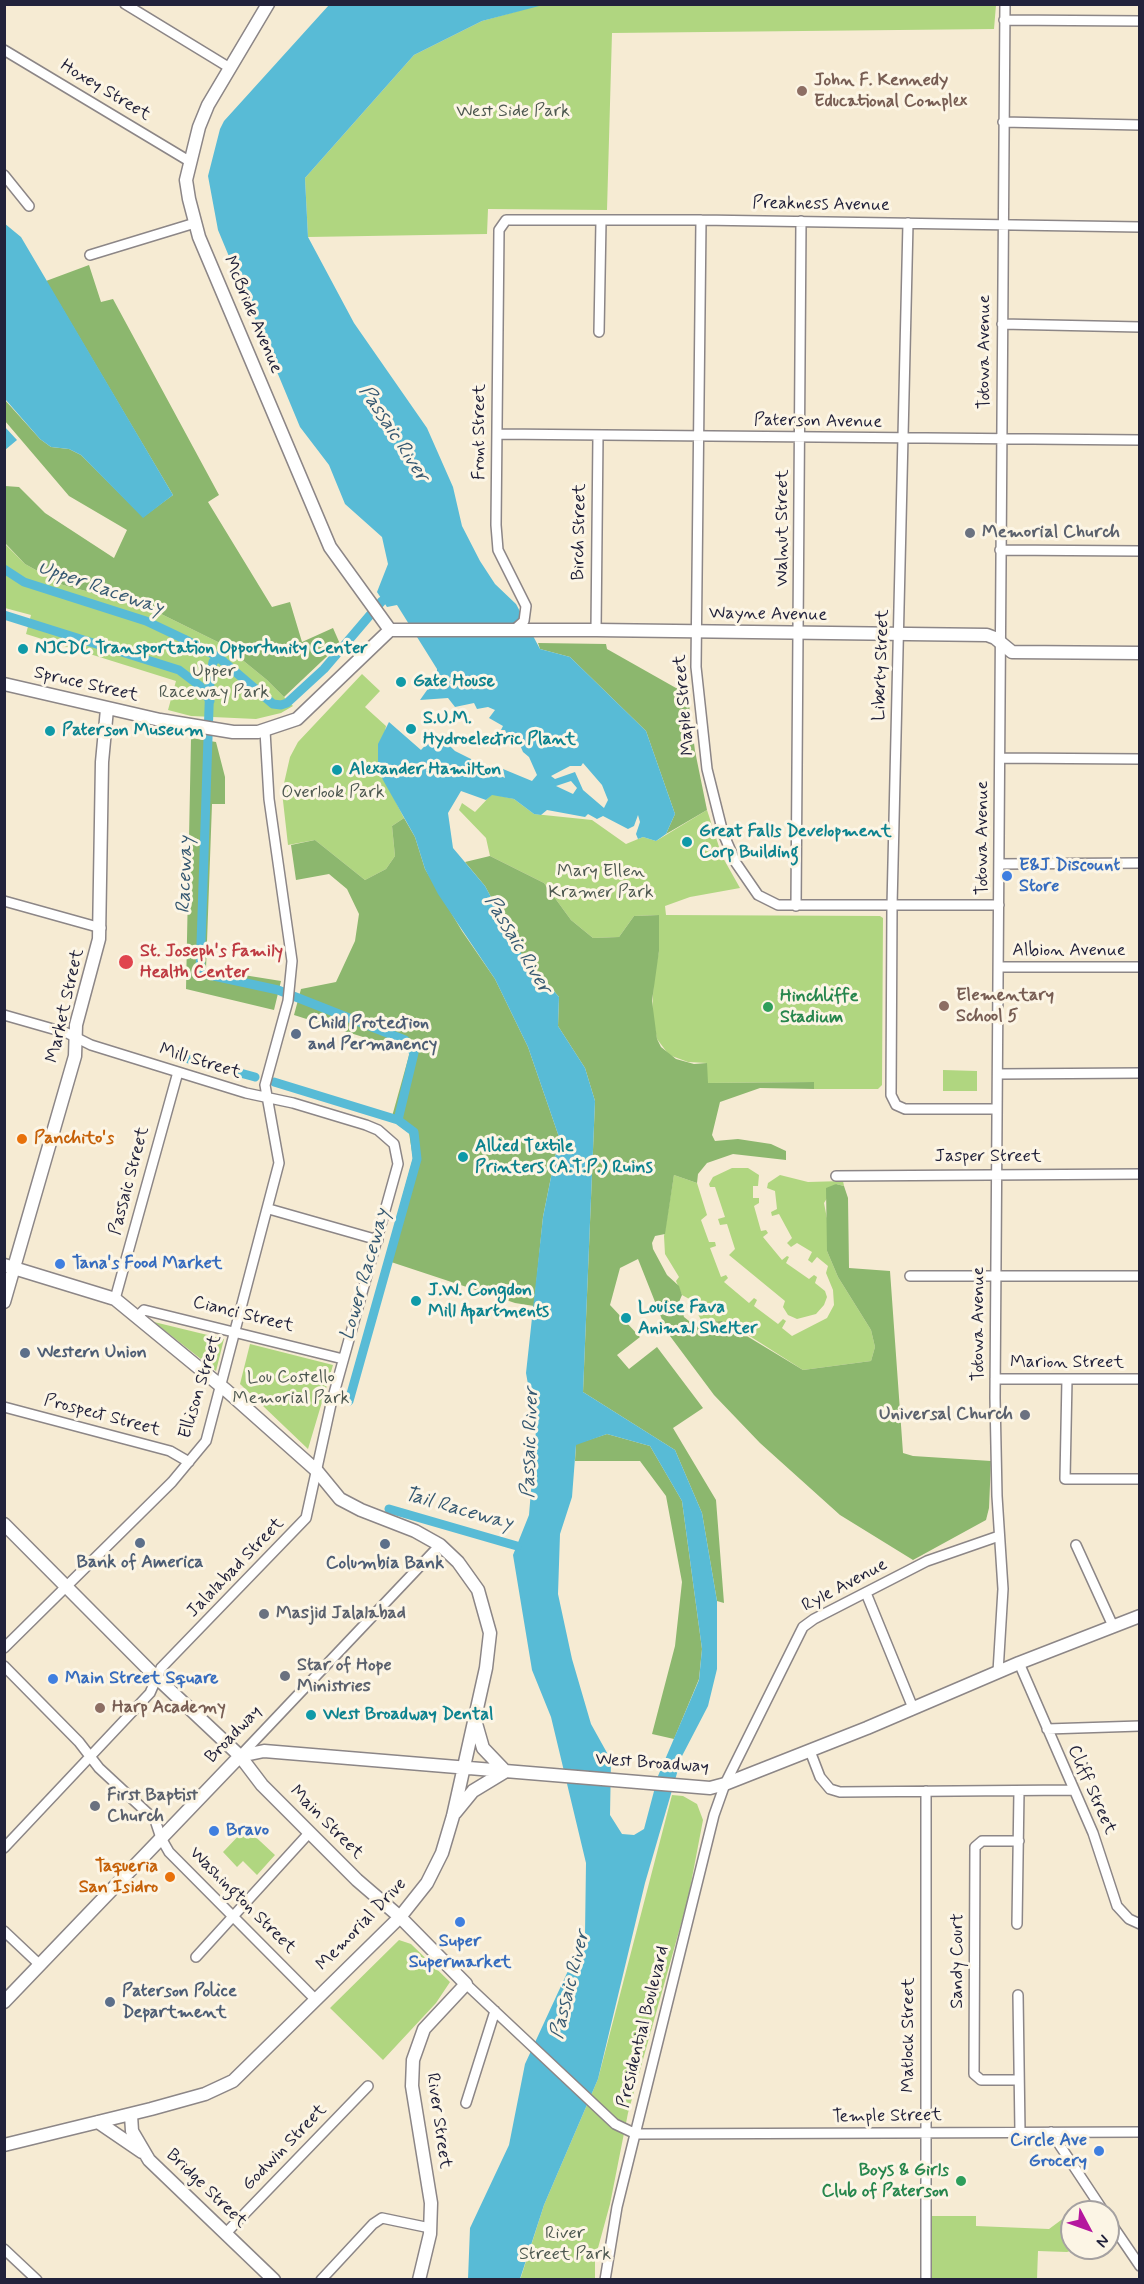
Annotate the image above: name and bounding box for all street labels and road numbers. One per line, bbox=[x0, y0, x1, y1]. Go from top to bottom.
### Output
street label: Hoxey Street bbox=[56, 56, 154, 126]
street label: Preakness Avenue bbox=[752, 193, 890, 217]
street label: McBride Avenue bbox=[218, 253, 286, 377]
street label: Totowa Avenue bbox=[974, 295, 996, 409]
street label: Front Street bbox=[469, 384, 491, 480]
street label: Paterson Avenue bbox=[754, 410, 882, 434]
street label: Walnut Street bbox=[772, 469, 794, 587]
street label: Birch Street bbox=[568, 483, 592, 581]
street label: Wayne Avenue bbox=[709, 603, 827, 627]
street label: Liberty Street bbox=[869, 609, 895, 721]
street label: Maple Street bbox=[670, 654, 700, 756]
street label: Spruce Street bbox=[32, 662, 140, 708]
street label: Totowa Avenue bbox=[972, 781, 994, 895]
street label: Albion Avenue bbox=[1012, 940, 1126, 962]
street label: Market Street bbox=[42, 947, 90, 1065]
street label: Mill Street bbox=[157, 1039, 243, 1085]
street label: Passaic Street bbox=[105, 1124, 155, 1238]
street label: Jasper Street bbox=[935, 1146, 1041, 1168]
street label: Totowa Avenue bbox=[968, 1267, 990, 1381]
street label: Cianci Street bbox=[190, 1292, 296, 1338]
street label: Ellison Street bbox=[175, 1332, 227, 1442]
street label: Marion Street bbox=[1010, 1352, 1124, 1374]
street label: Prospect Street bbox=[41, 1390, 163, 1442]
street label: Jalalabad Street bbox=[183, 1513, 289, 1623]
street label: Ryle Avenue bbox=[799, 1555, 891, 1617]
street label: Broadway bbox=[201, 1702, 267, 1768]
street label: Cliff Street bbox=[1062, 1742, 1120, 1838]
street label: West Broadway bbox=[594, 1749, 710, 1779]
street label: Main Street bbox=[285, 1782, 367, 1864]
street label: Washington Street bbox=[184, 1843, 300, 1959]
street label: Memorial Drive bbox=[312, 1874, 412, 1976]
street label: Sandy Court bbox=[947, 1913, 969, 2009]
street label: Presidential Boulevard bbox=[613, 1944, 675, 2110]
street label: Matlock Street bbox=[898, 1977, 920, 2093]
street label: River Street bbox=[421, 2072, 455, 2170]
street label: Godwin Street bbox=[238, 2100, 332, 2196]
street label: Temple Street bbox=[832, 2105, 942, 2129]
street label: Bridge Street bbox=[161, 2145, 251, 2233]

